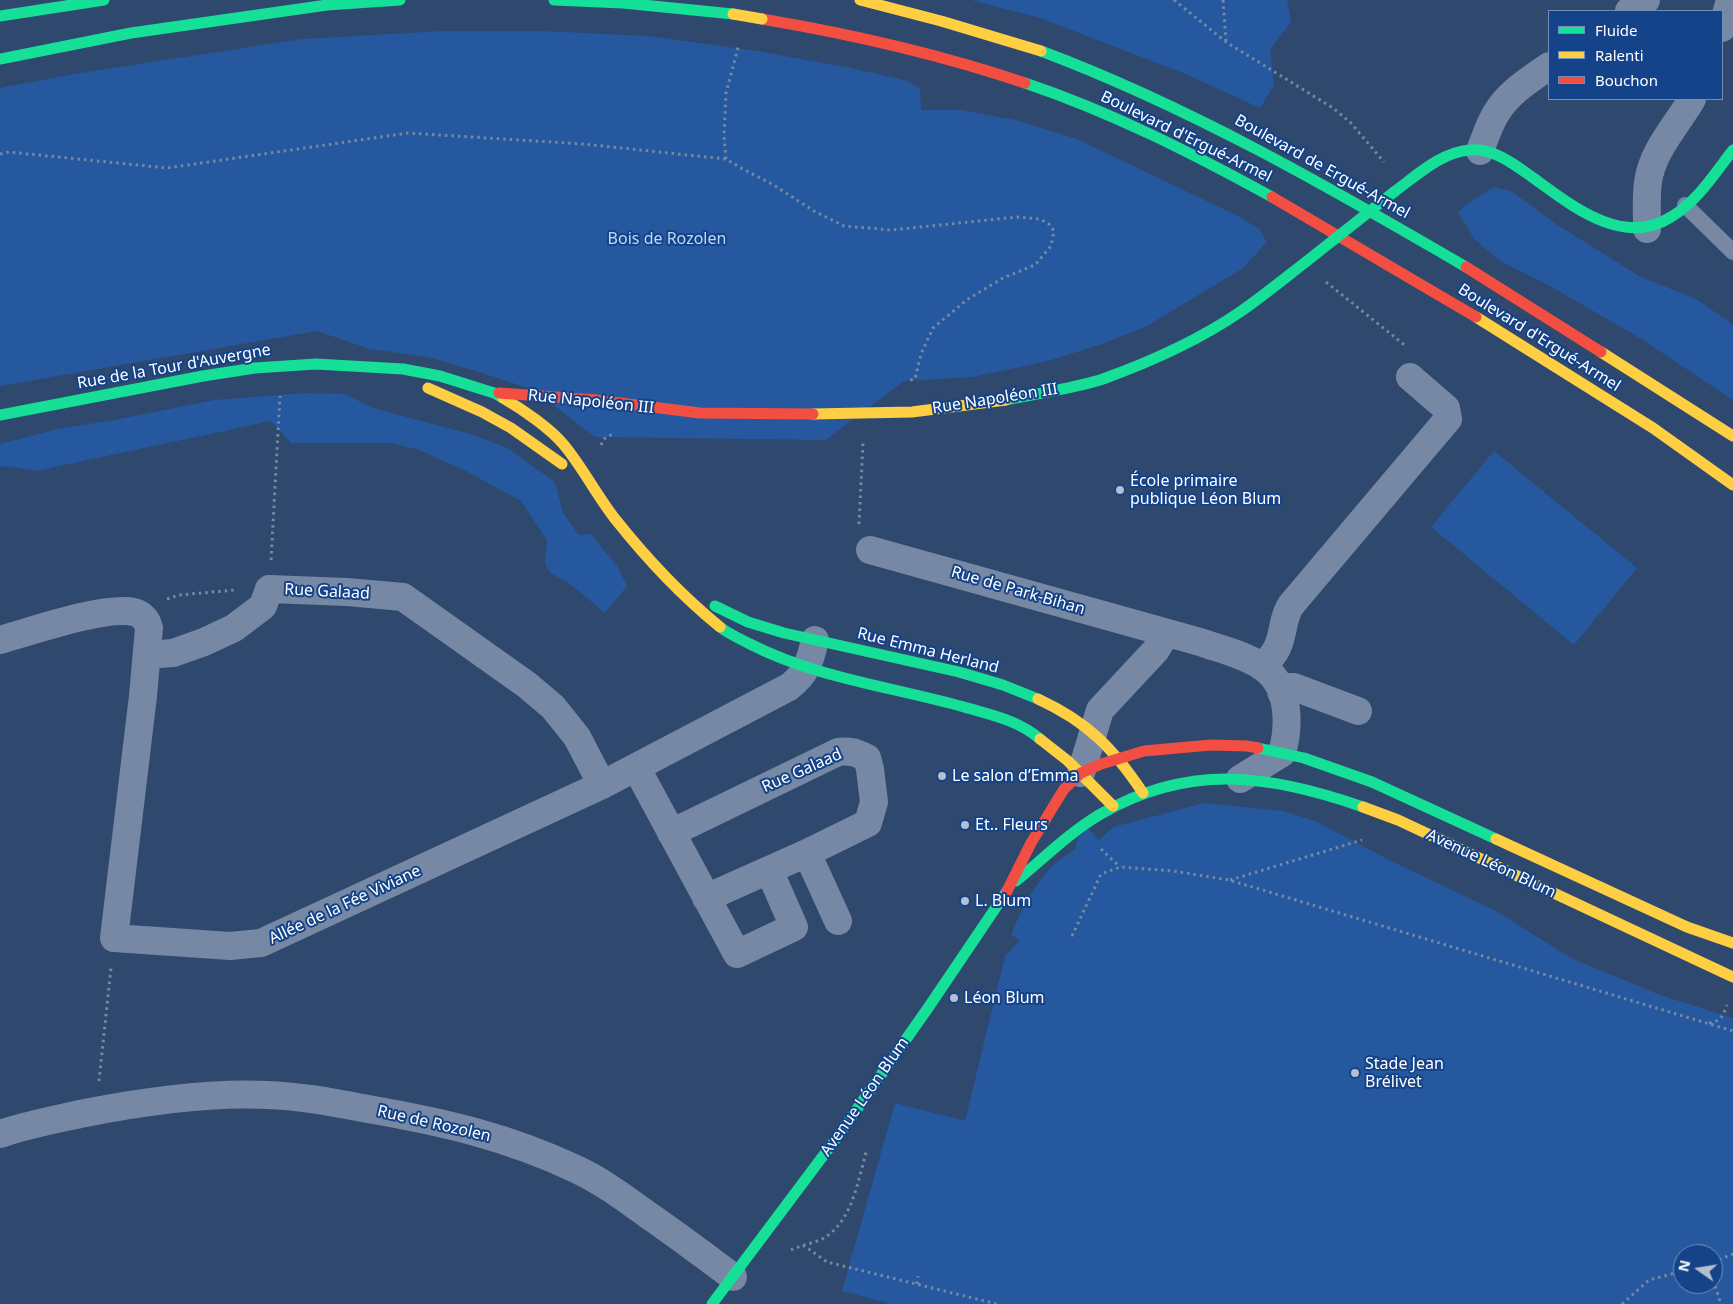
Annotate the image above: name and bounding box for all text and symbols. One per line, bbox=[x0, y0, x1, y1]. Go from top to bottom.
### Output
legend bbox=[1548, 10, 1723, 100]
text: Fluide bbox=[1595, 20, 1637, 40]
text: Ralenti bbox=[1595, 45, 1644, 65]
text: Bouchon bbox=[1595, 70, 1658, 90]
street label: Boulevard d'Ergué-Armel bbox=[1097, 87, 1275, 187]
street label: Boulevard de Ergué-Armel bbox=[1231, 111, 1413, 223]
park label: Bois de Rozolen bbox=[608, 229, 726, 249]
street label: Boulevard d'Ergué-Armel bbox=[1454, 280, 1624, 396]
street label: Rue de la Tour d'Auvergne bbox=[76, 341, 272, 393]
street label: Rue Napoléon III bbox=[931, 380, 1059, 418]
street label: Rue Napoléon III bbox=[527, 386, 655, 418]
place label: École primaire publique Léon Blum bbox=[1130, 471, 1281, 509]
marker: École primaire publique Léon Blum bbox=[1114, 484, 1126, 496]
street label: Rue de Park-Bihan bbox=[949, 563, 1087, 619]
street label: Rue Galaad bbox=[284, 580, 370, 604]
street label: Rue Emma Herland bbox=[855, 624, 1001, 678]
street label: Rue Galaad bbox=[759, 745, 845, 797]
place label: Le salon d’Emma bbox=[952, 766, 1078, 786]
marker: Le salon d’Emma bbox=[936, 770, 948, 782]
place label: Et.. Fleurs bbox=[975, 815, 1048, 835]
marker: Et.. Fleurs bbox=[959, 819, 971, 831]
street label: Avenue Léon Blum bbox=[1423, 826, 1559, 902]
street label: Allée de la Fée Viviane bbox=[266, 861, 424, 949]
place label: L. Blum bbox=[975, 891, 1031, 911]
marker: L. Blum bbox=[959, 895, 971, 907]
place label: Léon Blum bbox=[964, 988, 1045, 1008]
marker: Léon Blum bbox=[948, 992, 960, 1004]
street label: Avenue Léon Blum bbox=[817, 1034, 913, 1160]
place label: Stade Jean Brélivet bbox=[1365, 1054, 1444, 1092]
marker: Stade Jean Brélivet bbox=[1349, 1067, 1361, 1079]
street label: Rue de Rozolen bbox=[375, 1102, 493, 1146]
north arrow bbox=[1673, 1244, 1723, 1294]
text: N bbox=[1673, 1258, 1694, 1273]

